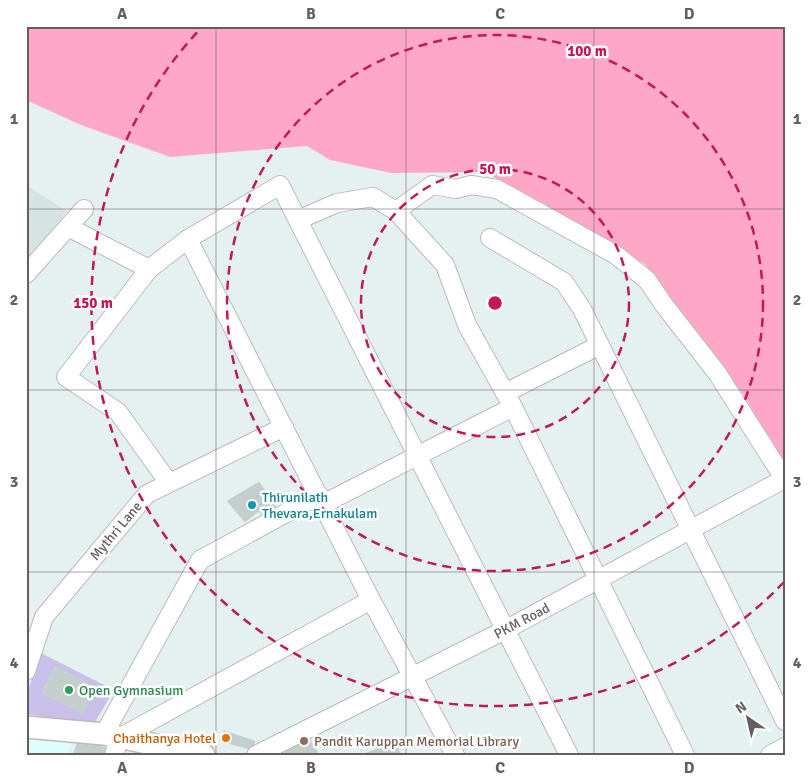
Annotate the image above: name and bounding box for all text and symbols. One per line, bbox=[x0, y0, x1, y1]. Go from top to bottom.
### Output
text: A bbox=[117, 4, 128, 24]
text: B bbox=[306, 4, 316, 24]
text: C bbox=[495, 4, 505, 24]
text: D bbox=[684, 4, 695, 24]
text: 100 m bbox=[567, 42, 607, 60]
text: 1 bbox=[10, 109, 19, 129]
text: 1 bbox=[793, 109, 802, 129]
text: 50 m bbox=[479, 160, 511, 178]
text: 2 bbox=[10, 290, 18, 310]
text: 2 bbox=[793, 290, 801, 310]
text: 150 m bbox=[73, 294, 113, 312]
centre of rings bbox=[486, 294, 504, 312]
text: 3 bbox=[10, 472, 18, 492]
text: 3 bbox=[793, 472, 801, 492]
place label: Thirunilath Thevara,Ernakulam bbox=[262, 489, 377, 522]
street label: Mythri Lane bbox=[86, 498, 146, 564]
marker: Thirunilath Thevara,Ernakulam bbox=[246, 499, 258, 511]
street label: PKM Road bbox=[491, 599, 553, 643]
text: 4 bbox=[10, 653, 19, 673]
text: 4 bbox=[793, 653, 802, 673]
place label: Open Gymnasium bbox=[79, 682, 183, 699]
marker: Open Gymnasium bbox=[63, 684, 75, 696]
north arrow bbox=[724, 694, 774, 744]
text: N bbox=[732, 698, 750, 717]
place label: Chaithanya Hotel bbox=[113, 730, 216, 747]
marker: Chaithanya Hotel bbox=[220, 732, 232, 744]
place label: Pandit Karuppan Memorial Library bbox=[314, 733, 519, 750]
marker: Pandit Karuppan Memorial Library bbox=[298, 735, 310, 747]
text: A bbox=[117, 758, 128, 778]
text: B bbox=[306, 758, 316, 778]
text: C bbox=[495, 758, 505, 778]
text: D bbox=[684, 758, 695, 778]

